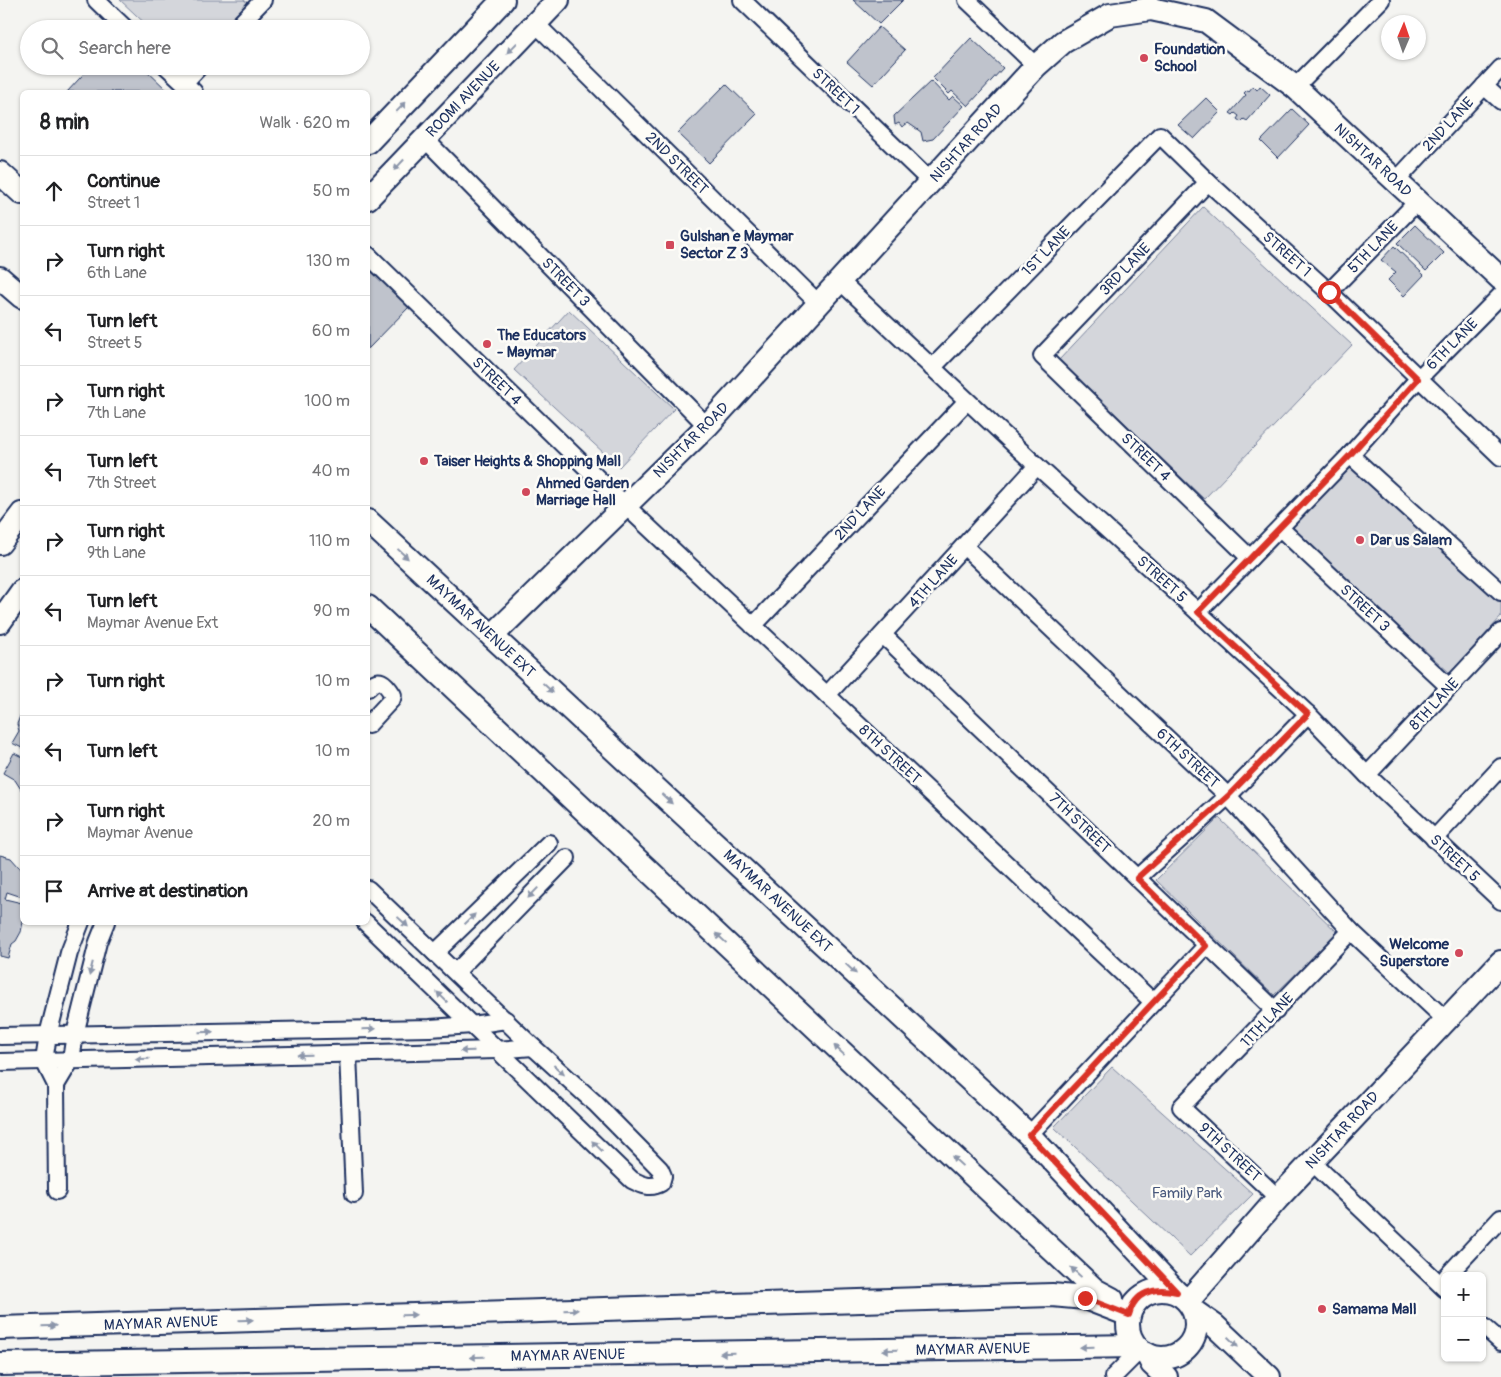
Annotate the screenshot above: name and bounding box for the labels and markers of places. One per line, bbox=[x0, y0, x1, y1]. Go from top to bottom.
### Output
place label: Foundation School bbox=[1154, 40, 1226, 76]
marker: Foundation School bbox=[1138, 52, 1150, 64]
place label: Gulshan e Maymar Sector Z 3 bbox=[680, 227, 794, 263]
marker: Gulshan e Maymar Sector Z 3 bbox=[664, 239, 676, 251]
place label: The Educators - Maymar bbox=[496, 326, 586, 362]
marker: The Educators - Maymar bbox=[481, 338, 493, 350]
place label: Taiser Heights & Shopping Mall bbox=[433, 452, 621, 471]
marker: Taiser Heights & Shopping Mall bbox=[418, 455, 430, 467]
place label: Ahmed Garden Marriage Hall bbox=[536, 474, 630, 510]
marker: Ahmed Garden Marriage Hall bbox=[520, 486, 532, 498]
place label: Dar us Salam bbox=[1370, 531, 1452, 550]
marker: Dar us Salam bbox=[1354, 534, 1366, 546]
place label: Welcome Superstore bbox=[1380, 935, 1450, 971]
marker: Welcome Superstore bbox=[1453, 947, 1465, 959]
place label: Samama Mall bbox=[1332, 1300, 1416, 1319]
marker: Samama Mall bbox=[1316, 1303, 1328, 1315]

